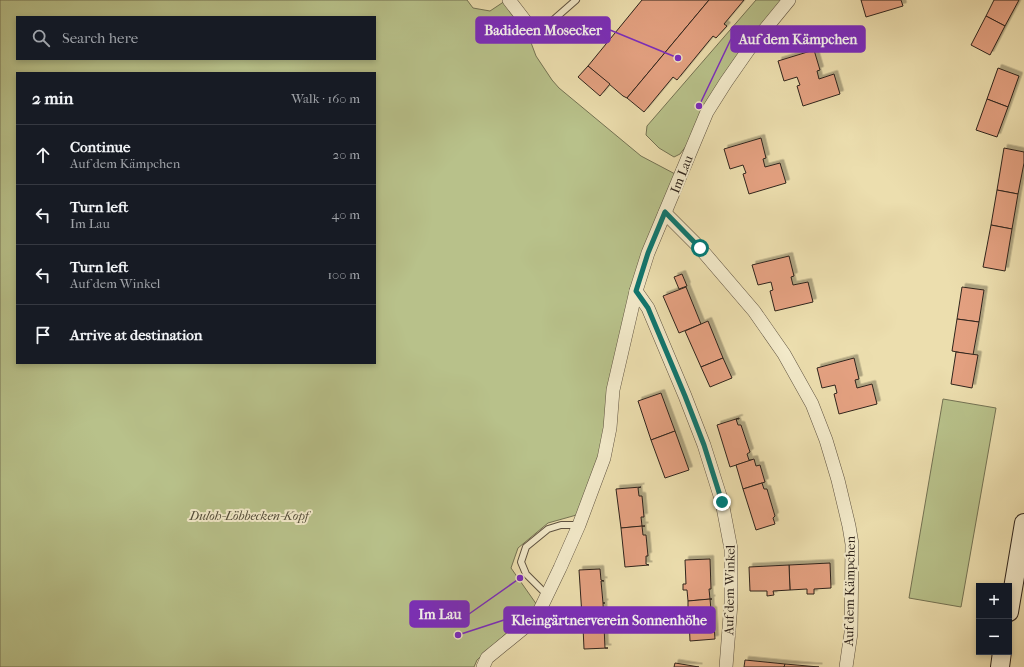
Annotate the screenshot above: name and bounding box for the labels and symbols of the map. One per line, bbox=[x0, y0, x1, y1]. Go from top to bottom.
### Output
callout: Badideen Mosecker bbox=[476, 17, 610, 43]
text: Badideen Mosecker bbox=[484, 22, 603, 39]
callout: Auf dem Kämpchen bbox=[731, 26, 865, 52]
text: Auf dem Kämpchen bbox=[738, 31, 858, 48]
street label: Im Lau bbox=[667, 152, 696, 195]
route start bbox=[691, 239, 709, 257]
route end bbox=[713, 493, 731, 511]
park label: Duloh-Löbbecken-Kopf bbox=[188, 508, 312, 523]
street label: Auf dem Kämpchen bbox=[841, 535, 858, 647]
street label: Auf dem Winkel bbox=[721, 544, 738, 636]
callout: Im Lau bbox=[410, 601, 469, 627]
text: Im Lau bbox=[419, 606, 462, 623]
callout: Kleingärtnerverein Sonnenhöhe bbox=[504, 607, 715, 633]
text: Kleingärtnerverein Sonnenhöhe bbox=[511, 612, 707, 629]

